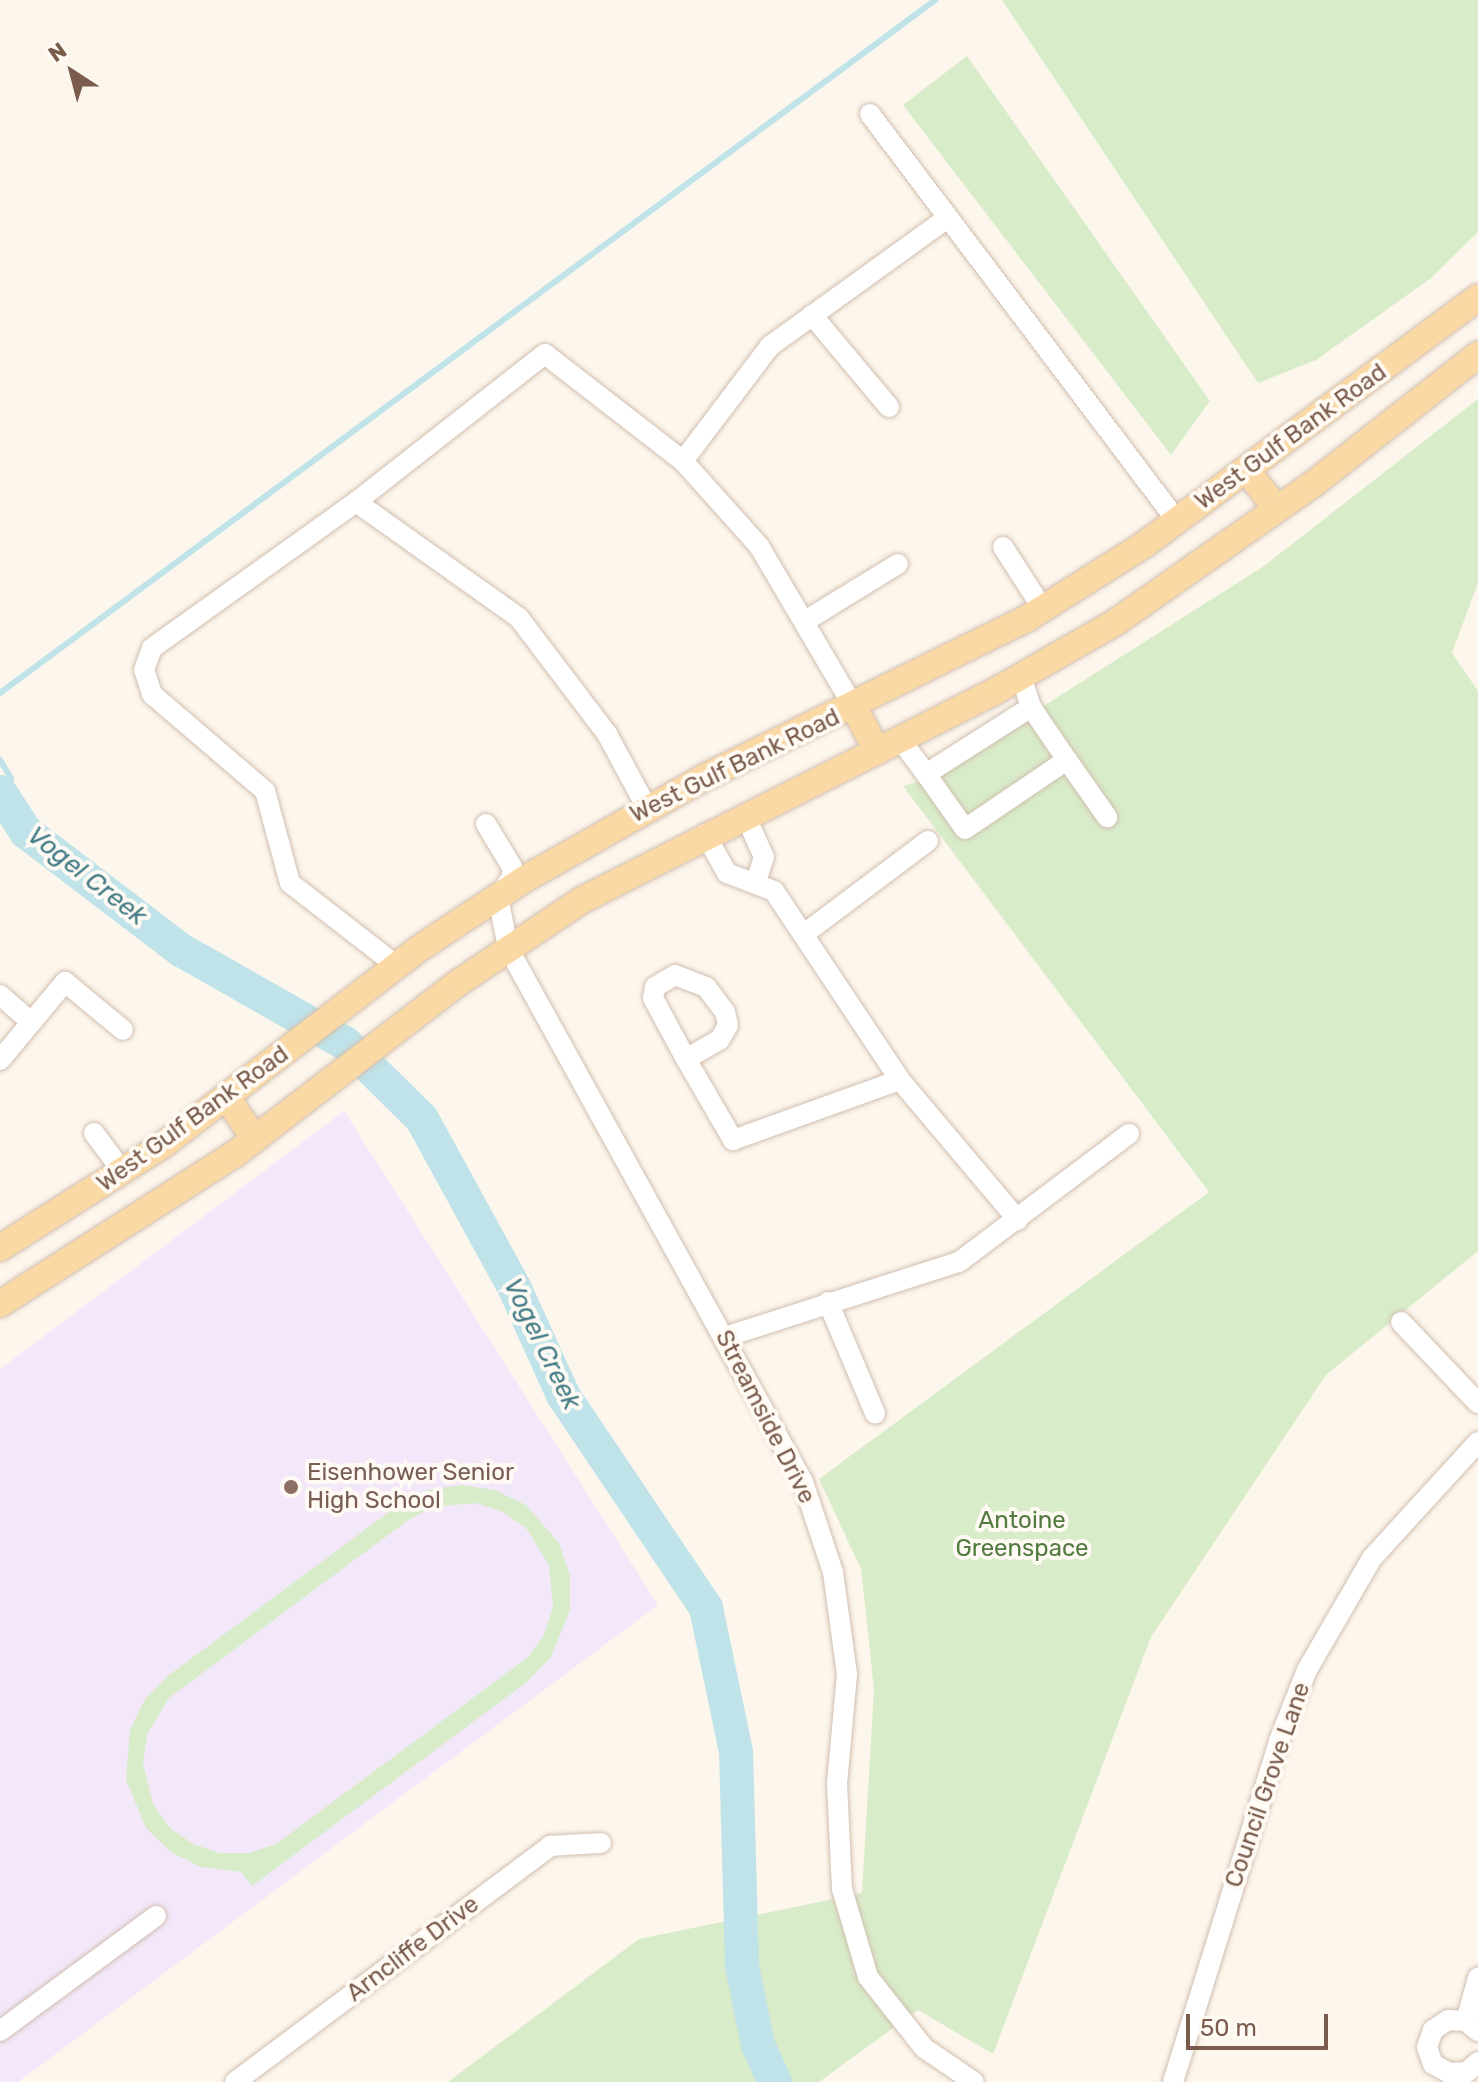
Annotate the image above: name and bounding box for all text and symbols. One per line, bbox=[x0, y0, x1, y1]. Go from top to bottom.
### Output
north arrow bbox=[32, 32, 112, 112]
text: N bbox=[43, 37, 72, 68]
street label: West Gulf Bank Road bbox=[1189, 358, 1393, 516]
street label: West Gulf Bank Road bbox=[625, 703, 845, 829]
water label: Vogel Creek bbox=[21, 820, 153, 932]
street label: West Gulf Bank Road bbox=[91, 1040, 295, 1198]
water label: Vogel Creek bbox=[497, 1273, 587, 1415]
street label: Streamside Drive bbox=[709, 1326, 821, 1508]
place label: Eisenhower Senior High School bbox=[307, 1459, 515, 1515]
marker: Eisenhower Senior High School bbox=[282, 1478, 300, 1496]
park label: Antoine Greenspace bbox=[955, 1507, 1089, 1563]
street label: Council Grove Lane bbox=[1219, 1679, 1317, 1891]
street label: Arncliffe Drive bbox=[341, 1890, 485, 2008]
scale bar bbox=[1190, 1998, 1332, 2048]
text: 50 m bbox=[1200, 2014, 1257, 2042]

